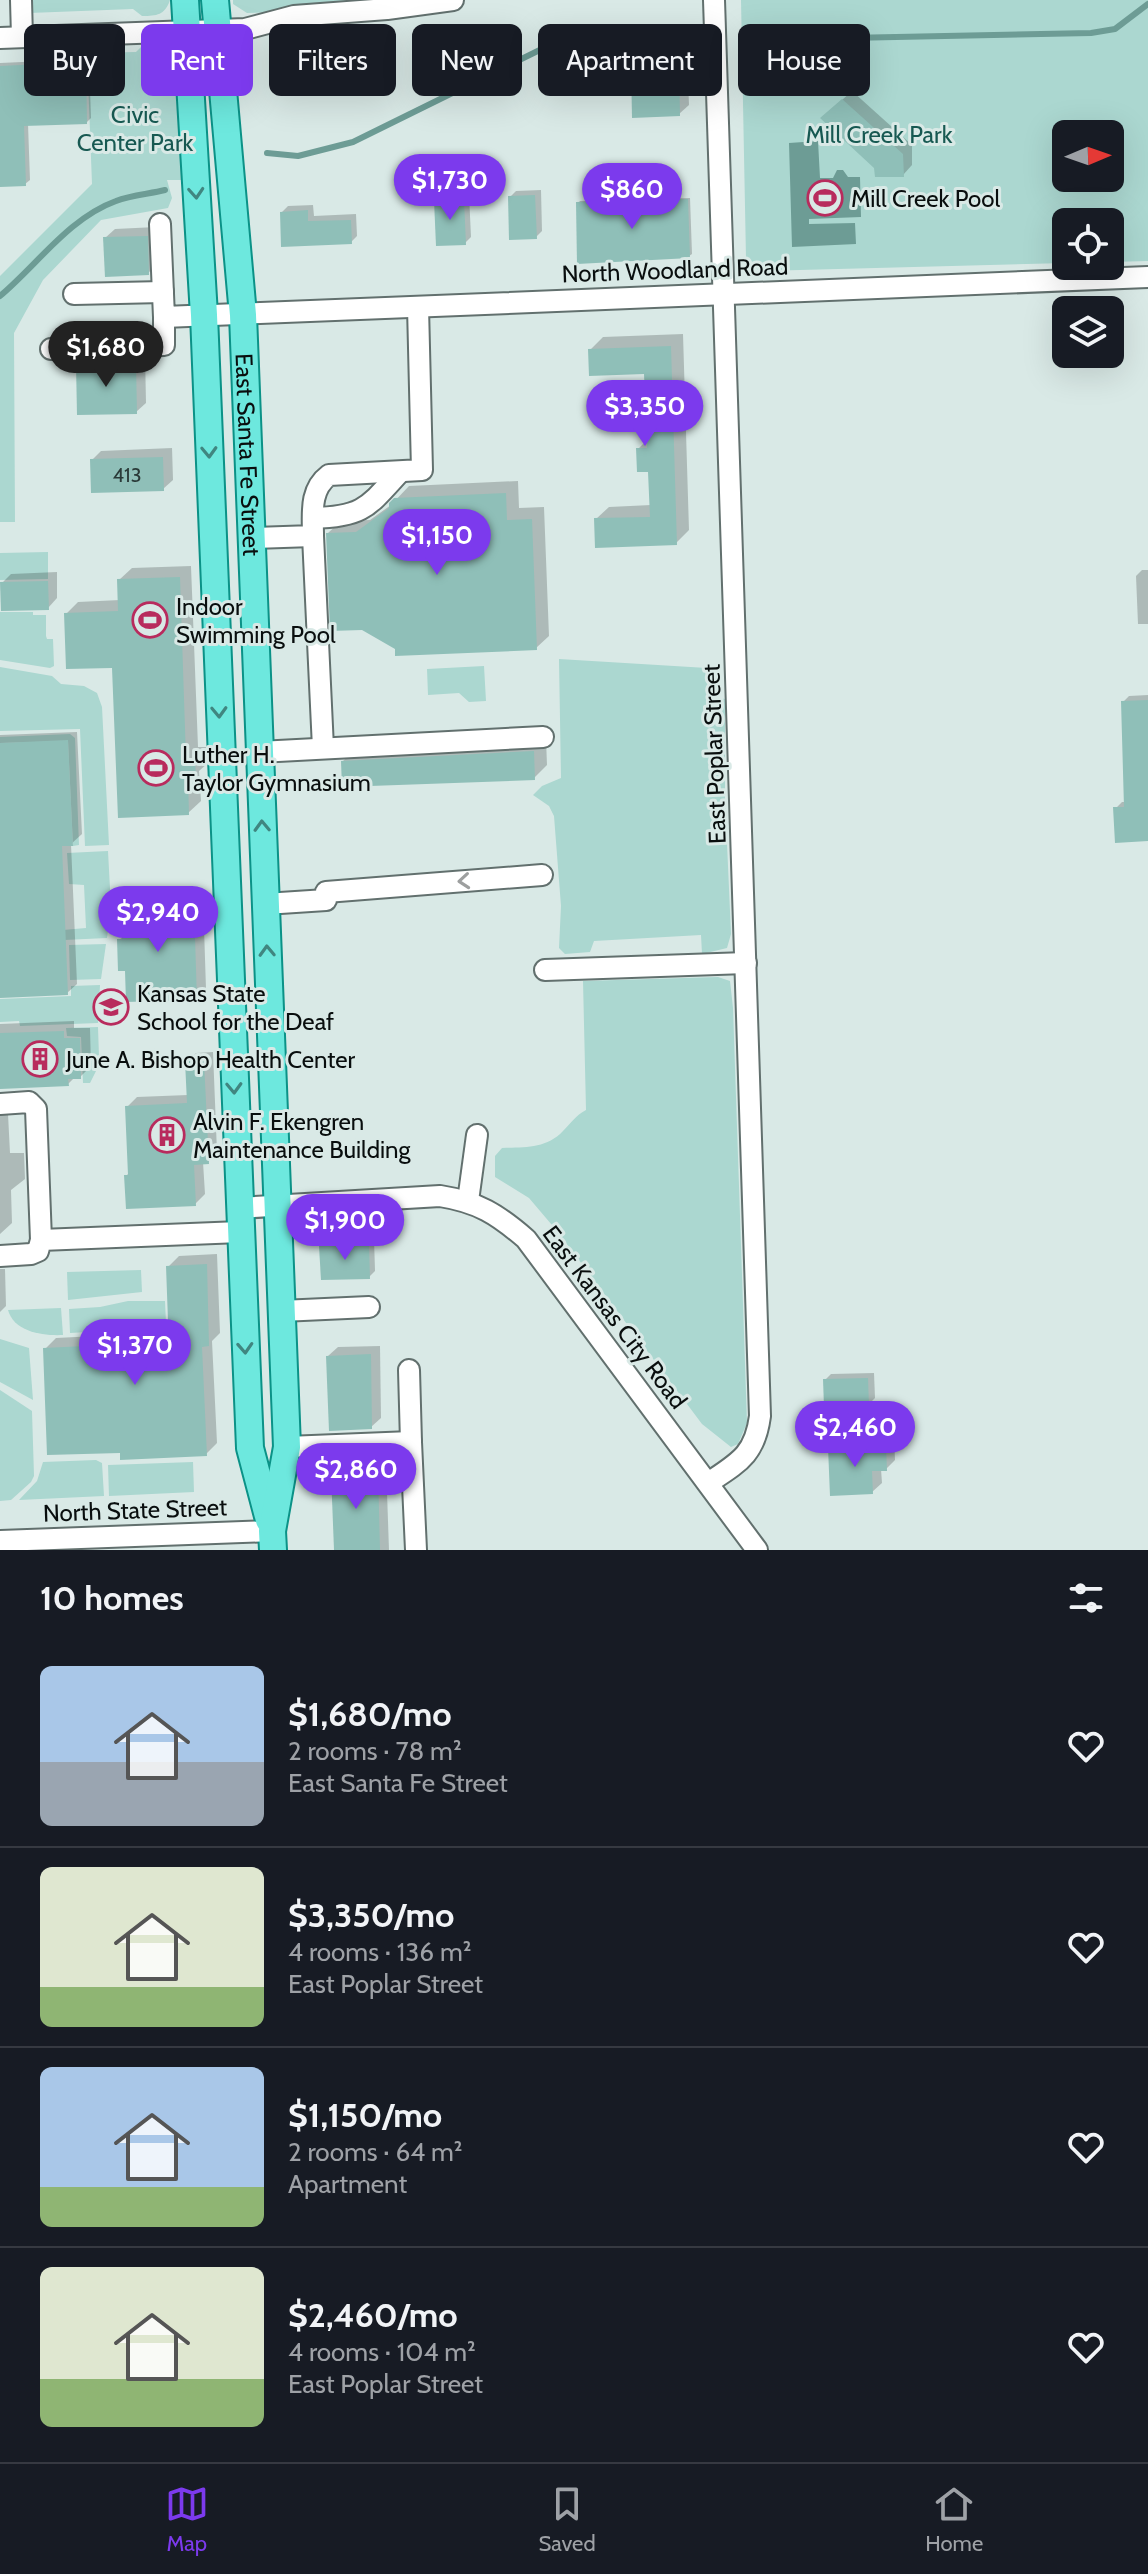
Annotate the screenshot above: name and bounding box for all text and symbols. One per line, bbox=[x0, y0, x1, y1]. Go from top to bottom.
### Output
chip: Buy bbox=[24, 24, 125, 96]
chip: Rent bbox=[141, 24, 253, 96]
chip: Filters bbox=[269, 24, 396, 96]
chip: New bbox=[412, 24, 522, 96]
chip: Apartment bbox=[538, 24, 722, 96]
chip: House bbox=[738, 24, 870, 96]
park label: Civic Center Park bbox=[77, 100, 193, 157]
park label: Mill Creek Park bbox=[806, 120, 953, 149]
north arrow bbox=[1052, 120, 1124, 192]
map controls bbox=[1052, 120, 1124, 368]
pin: $1,730 bbox=[385, 154, 515, 222]
pin: $860 bbox=[585, 163, 679, 231]
text: $1,730 bbox=[412, 164, 488, 196]
text: $860 bbox=[600, 173, 664, 205]
sports icon: Mill Creek Pool bbox=[806, 179, 844, 217]
place label: Mill Creek Pool bbox=[851, 184, 1000, 213]
one-way arrow bbox=[187, 187, 204, 200]
button: locate bbox=[1052, 208, 1124, 280]
street label: North Woodland Road bbox=[561, 252, 789, 288]
button: layers bbox=[1052, 296, 1124, 368]
pin: $1,680 bbox=[41, 321, 171, 389]
text: $1,680 bbox=[66, 331, 146, 363]
street label: East Santa Fe Street bbox=[230, 353, 267, 557]
pin: $3,350 bbox=[580, 380, 710, 448]
text: $3,350 bbox=[604, 390, 686, 422]
one-way arrow bbox=[201, 446, 218, 459]
house number: 413 bbox=[113, 463, 141, 487]
pin: $1,150 bbox=[372, 509, 502, 577]
text: $1,150 bbox=[401, 519, 473, 551]
place label: Indoor Swimming Pool bbox=[176, 592, 336, 649]
sports icon: Indoor Swimming Pool bbox=[131, 601, 169, 639]
street label: East Poplar Street bbox=[696, 664, 732, 844]
one-way arrow bbox=[211, 706, 228, 719]
place label: Luther H. Taylor Gymnasium bbox=[182, 740, 371, 797]
sports icon: Luther H. Taylor Gymnasium bbox=[137, 749, 175, 787]
one-way arrow bbox=[253, 819, 270, 832]
one-way arrow bbox=[457, 872, 470, 889]
pin: $2,940 bbox=[93, 886, 223, 954]
text: $2,940 bbox=[116, 896, 200, 928]
one-way arrow bbox=[258, 944, 275, 957]
place label: Kansas State School for the Deaf bbox=[137, 979, 334, 1036]
school or university icon: Kansas State School for the Deaf bbox=[92, 988, 130, 1026]
building icon: June A. Bishop Health Center bbox=[21, 1040, 59, 1078]
place label: June A. Bishop Health Center bbox=[65, 1045, 356, 1074]
one-way arrow bbox=[225, 1082, 242, 1095]
place label: Alvin F. Ekengren Maintenance Building bbox=[193, 1107, 411, 1164]
building icon: Alvin F. Ekengren Maintenance Building bbox=[148, 1116, 186, 1154]
pin: $1,900 bbox=[280, 1194, 410, 1262]
text: $1,900 bbox=[304, 1204, 386, 1236]
street label: East Kansas City Road bbox=[537, 1220, 693, 1414]
pin: $1,370 bbox=[70, 1319, 200, 1387]
text: $1,370 bbox=[97, 1329, 173, 1361]
one-way arrow bbox=[237, 1342, 254, 1355]
pin: $2,460 bbox=[790, 1401, 920, 1469]
text: $2,460 bbox=[813, 1411, 897, 1443]
pin: $2,860 bbox=[291, 1443, 421, 1511]
text: $2,860 bbox=[314, 1453, 398, 1485]
street label: North State Street bbox=[42, 1492, 228, 1528]
icon: filters bbox=[1064, 1576, 1108, 1620]
text: 10 homes bbox=[40, 1577, 184, 1619]
text: $1,680/mo bbox=[288, 1693, 452, 1735]
icon: home bbox=[104, 1698, 200, 1794]
icon: heart bbox=[1064, 1724, 1108, 1768]
text: 2 rooms · 78 m² bbox=[288, 1735, 462, 1767]
text: East Santa Fe Street bbox=[288, 1767, 508, 1799]
text: $3,350/mo bbox=[288, 1894, 454, 1936]
icon: home bbox=[104, 1899, 200, 1995]
icon: heart bbox=[1064, 1925, 1108, 1969]
text: 4 rooms · 136 m² bbox=[288, 1936, 471, 1968]
text: East Poplar Street bbox=[288, 1968, 483, 2000]
text: $1,150/mo bbox=[288, 2094, 442, 2136]
icon: home bbox=[104, 2099, 200, 2195]
icon: heart bbox=[1064, 2125, 1108, 2169]
text: 2 rooms · 64 m² bbox=[288, 2136, 463, 2168]
text: Apartment bbox=[288, 2168, 407, 2200]
text: $2,460/mo bbox=[288, 2294, 458, 2336]
icon: home bbox=[104, 2299, 200, 2395]
icon: heart bbox=[1064, 2325, 1108, 2369]
text: 4 rooms · 104 m² bbox=[288, 2336, 476, 2368]
text: East Poplar Street bbox=[288, 2368, 483, 2400]
tab: Map bbox=[165, 2482, 209, 2557]
tab: Saved bbox=[538, 2482, 596, 2557]
tab: Home bbox=[925, 2482, 983, 2557]

